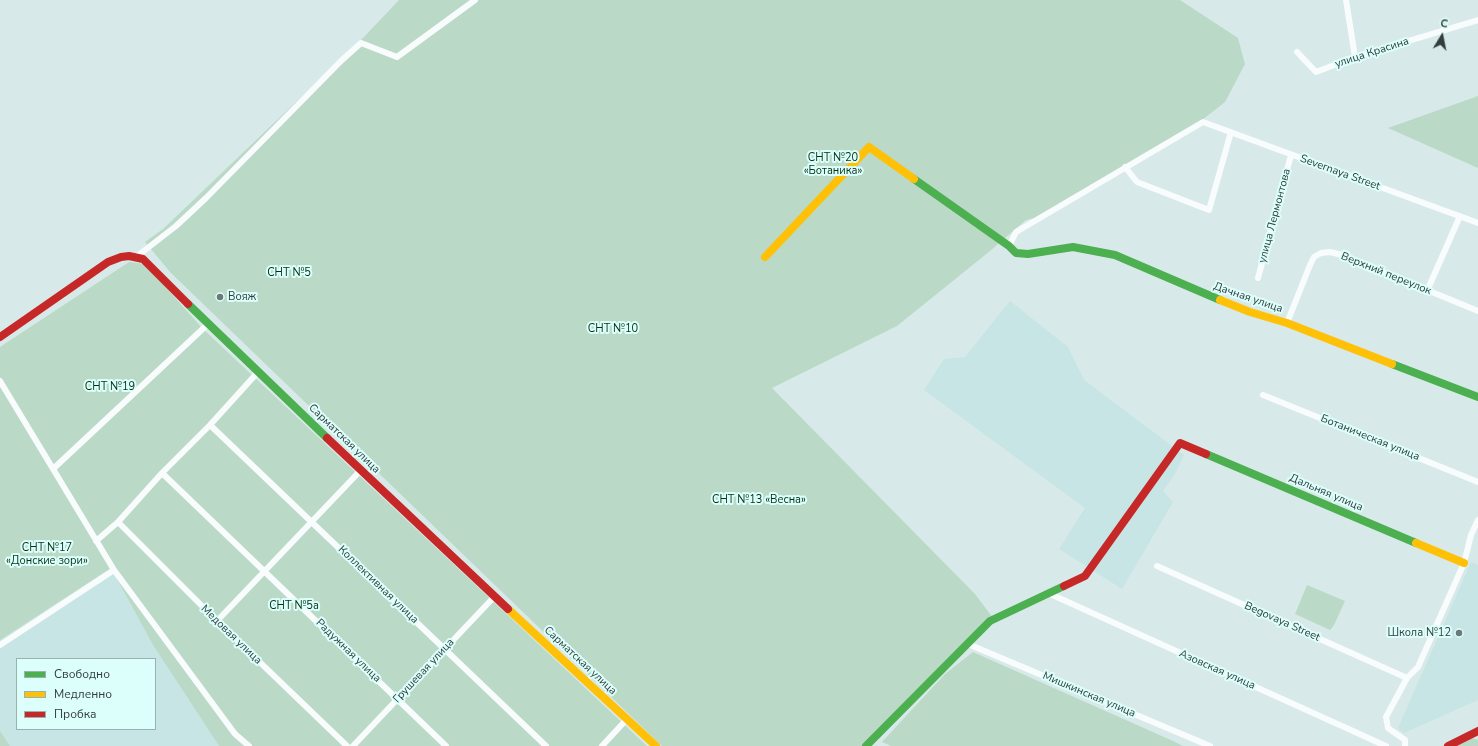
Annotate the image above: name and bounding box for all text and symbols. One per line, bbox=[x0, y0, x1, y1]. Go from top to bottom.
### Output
north arrow bbox=[1422, 16, 1462, 56]
text: С bbox=[1439, 16, 1449, 32]
street label: улица Красина bbox=[1333, 35, 1411, 71]
park label: СНТ №20 «Ботаника» bbox=[804, 151, 862, 177]
street label: Severnaya Street bbox=[1298, 152, 1382, 194]
street label: улица Лермонтова bbox=[1256, 167, 1294, 265]
street label: Верхний переулок bbox=[1339, 250, 1433, 298]
park label: СНТ №5 bbox=[267, 266, 311, 280]
street label: Дачная улица bbox=[1212, 280, 1284, 316]
place label: Вояж bbox=[228, 290, 256, 304]
marker: Вояж bbox=[215, 292, 225, 302]
park label: СНТ №10 bbox=[588, 322, 638, 336]
park label: СНТ №19 bbox=[85, 380, 135, 394]
street label: Сарматская улица bbox=[306, 402, 382, 476]
street label: Ботаническая улица bbox=[1319, 412, 1421, 464]
street label: Дальняя улица bbox=[1287, 472, 1365, 514]
park label: СНТ №13 «Весна» bbox=[712, 493, 806, 507]
park label: СНТ №17 «Донские зори» bbox=[6, 541, 88, 567]
street label: Коллективная улица bbox=[335, 543, 421, 627]
park label: СНТ №5а bbox=[269, 599, 319, 613]
street label: Begovaya Street bbox=[1242, 599, 1322, 645]
street label: Медовая улица bbox=[198, 603, 264, 667]
street label: Радужная улица bbox=[313, 617, 383, 685]
street label: Сарматская улица bbox=[541, 624, 619, 698]
place label: Школа №12 bbox=[1387, 626, 1451, 640]
marker: Школа №12 bbox=[1454, 628, 1464, 638]
street label: Грушевая улица bbox=[391, 636, 457, 706]
street label: Азовская улица bbox=[1177, 647, 1257, 693]
legend bbox=[16, 658, 156, 730]
text: Свободно bbox=[54, 666, 110, 682]
street label: Мишкинская улица bbox=[1041, 669, 1137, 721]
text: Медленно bbox=[54, 686, 112, 702]
text: Пробка bbox=[54, 706, 97, 722]

